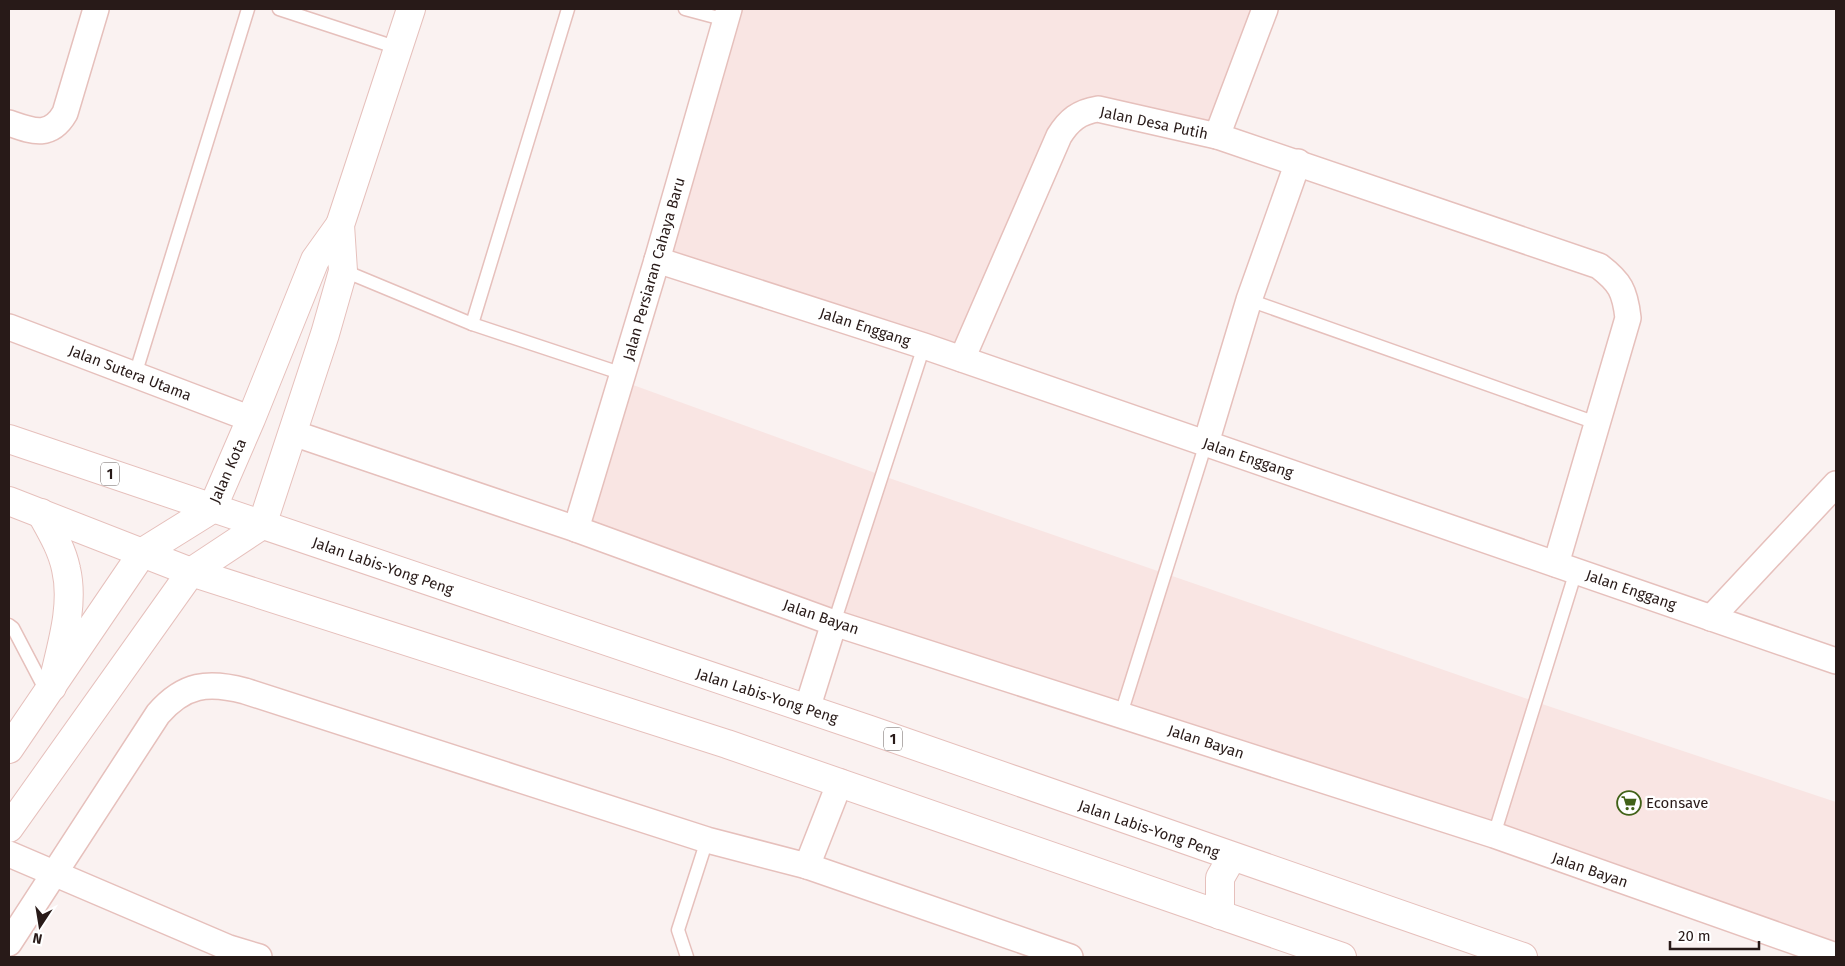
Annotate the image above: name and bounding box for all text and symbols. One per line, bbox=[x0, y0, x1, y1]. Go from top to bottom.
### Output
street label: Jalan Desa Putih bbox=[1098, 103, 1210, 143]
street label: Jalan Persiaran Cahaya Baru bbox=[619, 175, 689, 363]
street label: Jalan Enggang bbox=[817, 304, 913, 350]
street label: Jalan Sutera Utama bbox=[66, 341, 194, 405]
street label: Jalan Enggang bbox=[1200, 434, 1296, 482]
street label: Jalan Kota bbox=[206, 436, 250, 506]
road number: 1 bbox=[101, 462, 119, 486]
street label: Jalan Labis-Yong Peng bbox=[310, 533, 456, 599]
street label: Jalan Enggang bbox=[1583, 566, 1679, 614]
street label: Jalan Bayan bbox=[781, 596, 861, 638]
street label: Jalan Labis-Yong Peng bbox=[694, 665, 840, 728]
street label: Jalan Bayan bbox=[1166, 721, 1246, 763]
road number: 1 bbox=[884, 728, 902, 751]
supermarket icon: Econsave bbox=[1616, 790, 1642, 816]
place label: Econsave bbox=[1646, 794, 1708, 812]
street label: Jalan Labis-Yong Peng bbox=[1076, 796, 1222, 862]
street label: Jalan Bayan bbox=[1550, 849, 1630, 891]
north arrow bbox=[15, 901, 65, 951]
scale bar bbox=[1670, 918, 1759, 950]
text: 20 m bbox=[1678, 927, 1711, 945]
text: N bbox=[31, 929, 44, 948]

